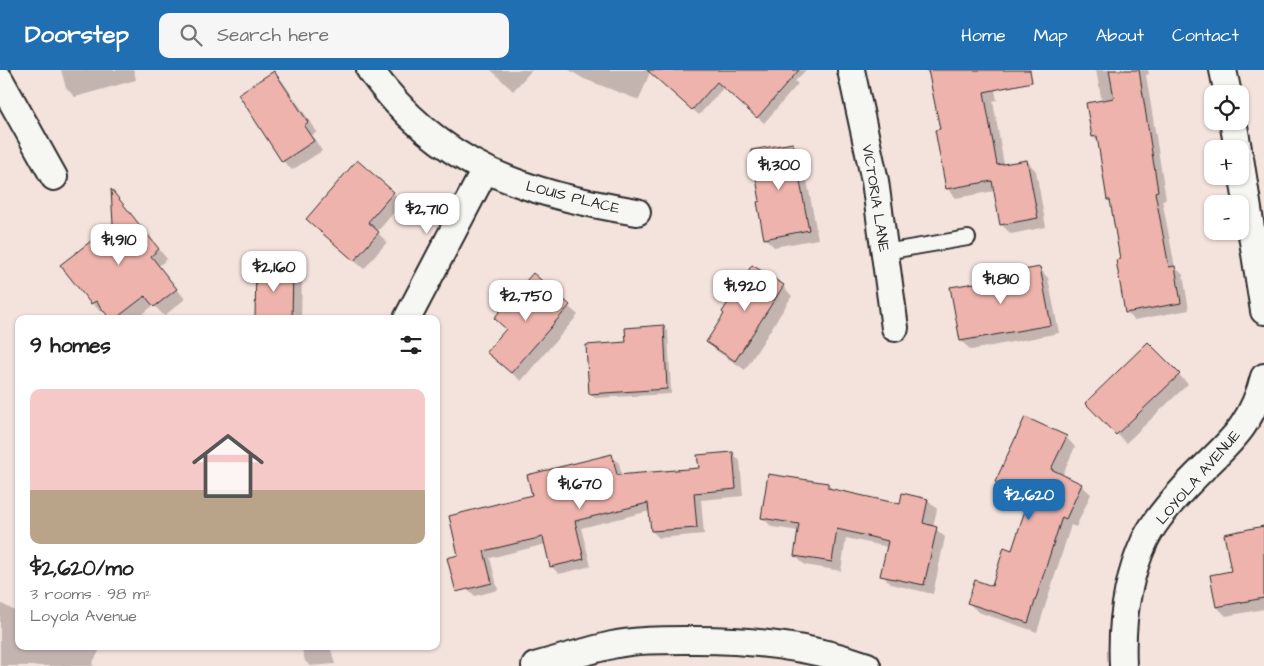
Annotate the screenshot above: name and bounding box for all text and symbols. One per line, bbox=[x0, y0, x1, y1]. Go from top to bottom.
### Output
search box bbox=[159, 13, 509, 58]
text: Doorstep bbox=[25, 18, 129, 52]
icon: search bbox=[177, 21, 205, 49]
text: Search here bbox=[217, 22, 329, 49]
text: Home bbox=[961, 23, 1006, 48]
text: Map bbox=[1034, 23, 1068, 48]
text: About bbox=[1096, 23, 1144, 48]
text: Contact bbox=[1172, 23, 1239, 48]
map controls bbox=[1204, 85, 1249, 240]
button: locate bbox=[1204, 85, 1249, 130]
button: + bbox=[1204, 140, 1249, 185]
street label: VICTORIA LANE bbox=[857, 143, 894, 253]
pin: $1,300 bbox=[738, 148, 820, 191]
text: $1,300 bbox=[758, 154, 800, 176]
street label: LOUIS PLACE bbox=[524, 176, 622, 219]
pin: $2,710 bbox=[386, 192, 468, 235]
button: − bbox=[1204, 195, 1249, 240]
text: $2,710 bbox=[406, 198, 448, 220]
pin: $1,910 bbox=[78, 224, 160, 266]
text: $1,910 bbox=[101, 229, 137, 251]
pin: $2,160 bbox=[233, 250, 315, 293]
text: $2,160 bbox=[252, 256, 296, 278]
pin: $1,810 bbox=[960, 262, 1042, 305]
text: $1,810 bbox=[983, 268, 1019, 290]
pin: $1,920 bbox=[704, 270, 786, 312]
text: $1,920 bbox=[724, 275, 766, 297]
pin: $2,750 bbox=[485, 280, 567, 322]
text: $2,750 bbox=[500, 285, 552, 307]
text: 9 homes bbox=[30, 331, 111, 360]
icon: filters bbox=[397, 331, 425, 359]
icon: home bbox=[183, 421, 273, 511]
street label: LOYOLA AVENUE bbox=[1151, 425, 1245, 529]
pin: $1,670 bbox=[539, 468, 621, 510]
text: $1,670 bbox=[558, 473, 602, 495]
pin: $2,620 bbox=[988, 478, 1070, 521]
text: $2,620 bbox=[1004, 484, 1054, 506]
text: $2,620/mo bbox=[30, 554, 134, 583]
text: 3 rooms · 98 m² bbox=[30, 583, 151, 605]
text: Loyola Avenue bbox=[30, 605, 137, 627]

